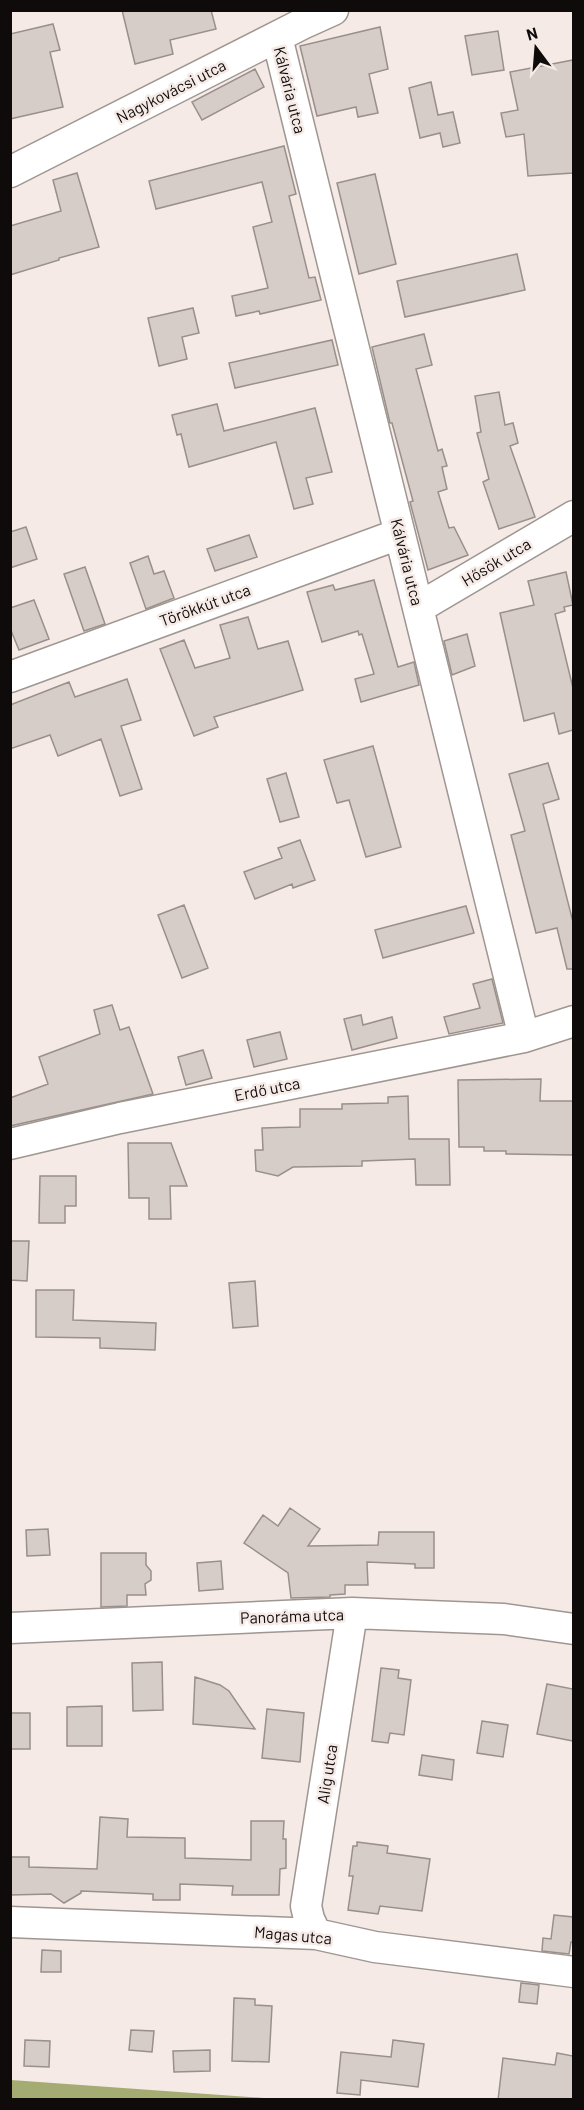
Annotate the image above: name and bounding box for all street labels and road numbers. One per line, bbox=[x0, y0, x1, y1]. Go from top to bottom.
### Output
street label: Kálvária utca bbox=[270, 44, 310, 135]
street label: Nagykovácsi utca bbox=[113, 55, 229, 126]
street label: Kálvária utca bbox=[387, 516, 427, 607]
street label: Hősök utca bbox=[458, 534, 534, 590]
street label: Törökkút utca bbox=[157, 579, 253, 630]
street label: Erdő utca bbox=[232, 1073, 301, 1104]
street label: Panoráma utca bbox=[240, 1604, 344, 1627]
street label: Alig utca bbox=[312, 1743, 341, 1805]
street label: Magas utca bbox=[253, 1922, 333, 1947]

